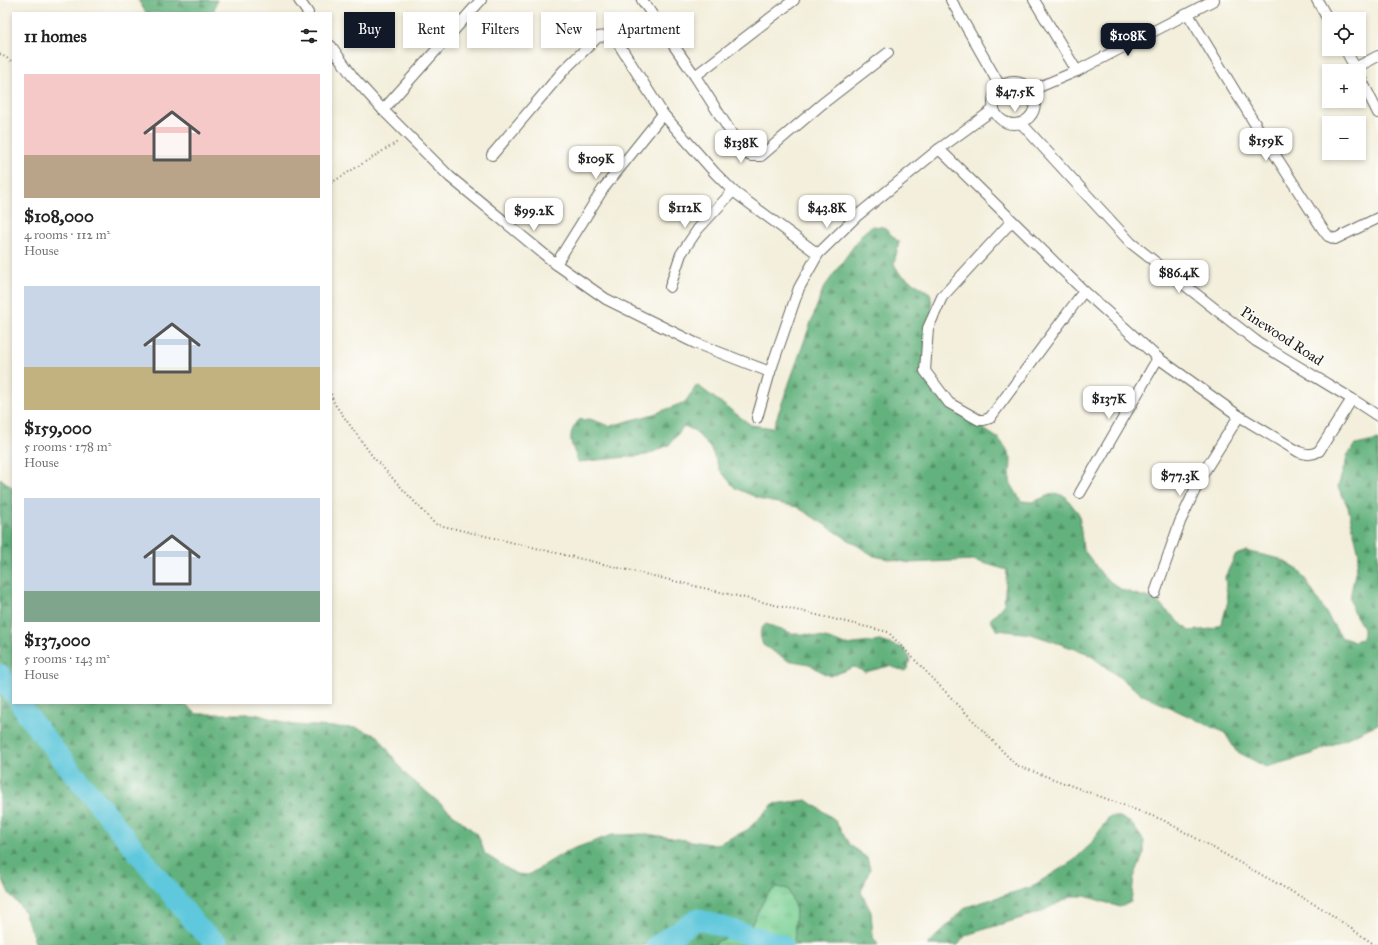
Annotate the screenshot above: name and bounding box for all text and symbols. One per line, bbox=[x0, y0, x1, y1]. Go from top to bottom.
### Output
chip: Buy bbox=[344, 12, 395, 48]
chip: Rent bbox=[403, 12, 459, 48]
chip: Filters bbox=[467, 12, 533, 48]
chip: New bbox=[541, 12, 596, 48]
chip: Apartment bbox=[604, 12, 694, 48]
map controls bbox=[1322, 12, 1366, 160]
button: locate bbox=[1322, 12, 1366, 56]
pin: $108K bbox=[1100, 23, 1156, 57]
icon: filters bbox=[298, 25, 320, 47]
text: 11 homes bbox=[24, 26, 87, 47]
text: $108K bbox=[1110, 28, 1146, 44]
button: + bbox=[1322, 64, 1366, 108]
pin: $47.5K bbox=[982, 79, 1048, 113]
text: $47.5K bbox=[995, 84, 1035, 100]
icon: home bbox=[136, 100, 208, 172]
button: − bbox=[1322, 116, 1366, 160]
pin: $159K bbox=[1238, 128, 1294, 162]
pin: $138K bbox=[713, 130, 769, 164]
text: $159K bbox=[1248, 133, 1284, 149]
text: $138K bbox=[724, 135, 758, 151]
pin: $109K bbox=[568, 146, 624, 180]
text: $109K bbox=[578, 151, 614, 167]
pin: $112K bbox=[657, 195, 713, 229]
pin: $43.8K bbox=[794, 195, 860, 229]
pin: $99.2K bbox=[501, 198, 567, 232]
text: $112K bbox=[668, 200, 702, 216]
text: $43.8K bbox=[807, 200, 847, 216]
text: $99.2K bbox=[514, 203, 554, 219]
text: $108,000 bbox=[24, 206, 94, 227]
text: 4 rooms · 112 m² bbox=[24, 227, 110, 243]
text: House bbox=[24, 243, 59, 259]
pin: $86.4K bbox=[1146, 260, 1212, 294]
text: $86.4K bbox=[1159, 265, 1199, 281]
street label: Pinewood Road bbox=[1237, 303, 1327, 370]
icon: home bbox=[136, 312, 208, 384]
pin: $137K bbox=[1081, 386, 1137, 420]
text: $137K bbox=[1092, 391, 1126, 407]
text: $159,000 bbox=[24, 418, 92, 439]
text: 5 rooms · 178 m² bbox=[24, 439, 112, 455]
text: House bbox=[24, 455, 59, 471]
pin: $77.3K bbox=[1147, 463, 1213, 497]
text: $77.3K bbox=[1161, 468, 1199, 484]
icon: home bbox=[136, 524, 208, 596]
text: $137,000 bbox=[24, 630, 91, 651]
text: 5 rooms · 143 m² bbox=[24, 651, 110, 667]
text: House bbox=[24, 667, 59, 683]

